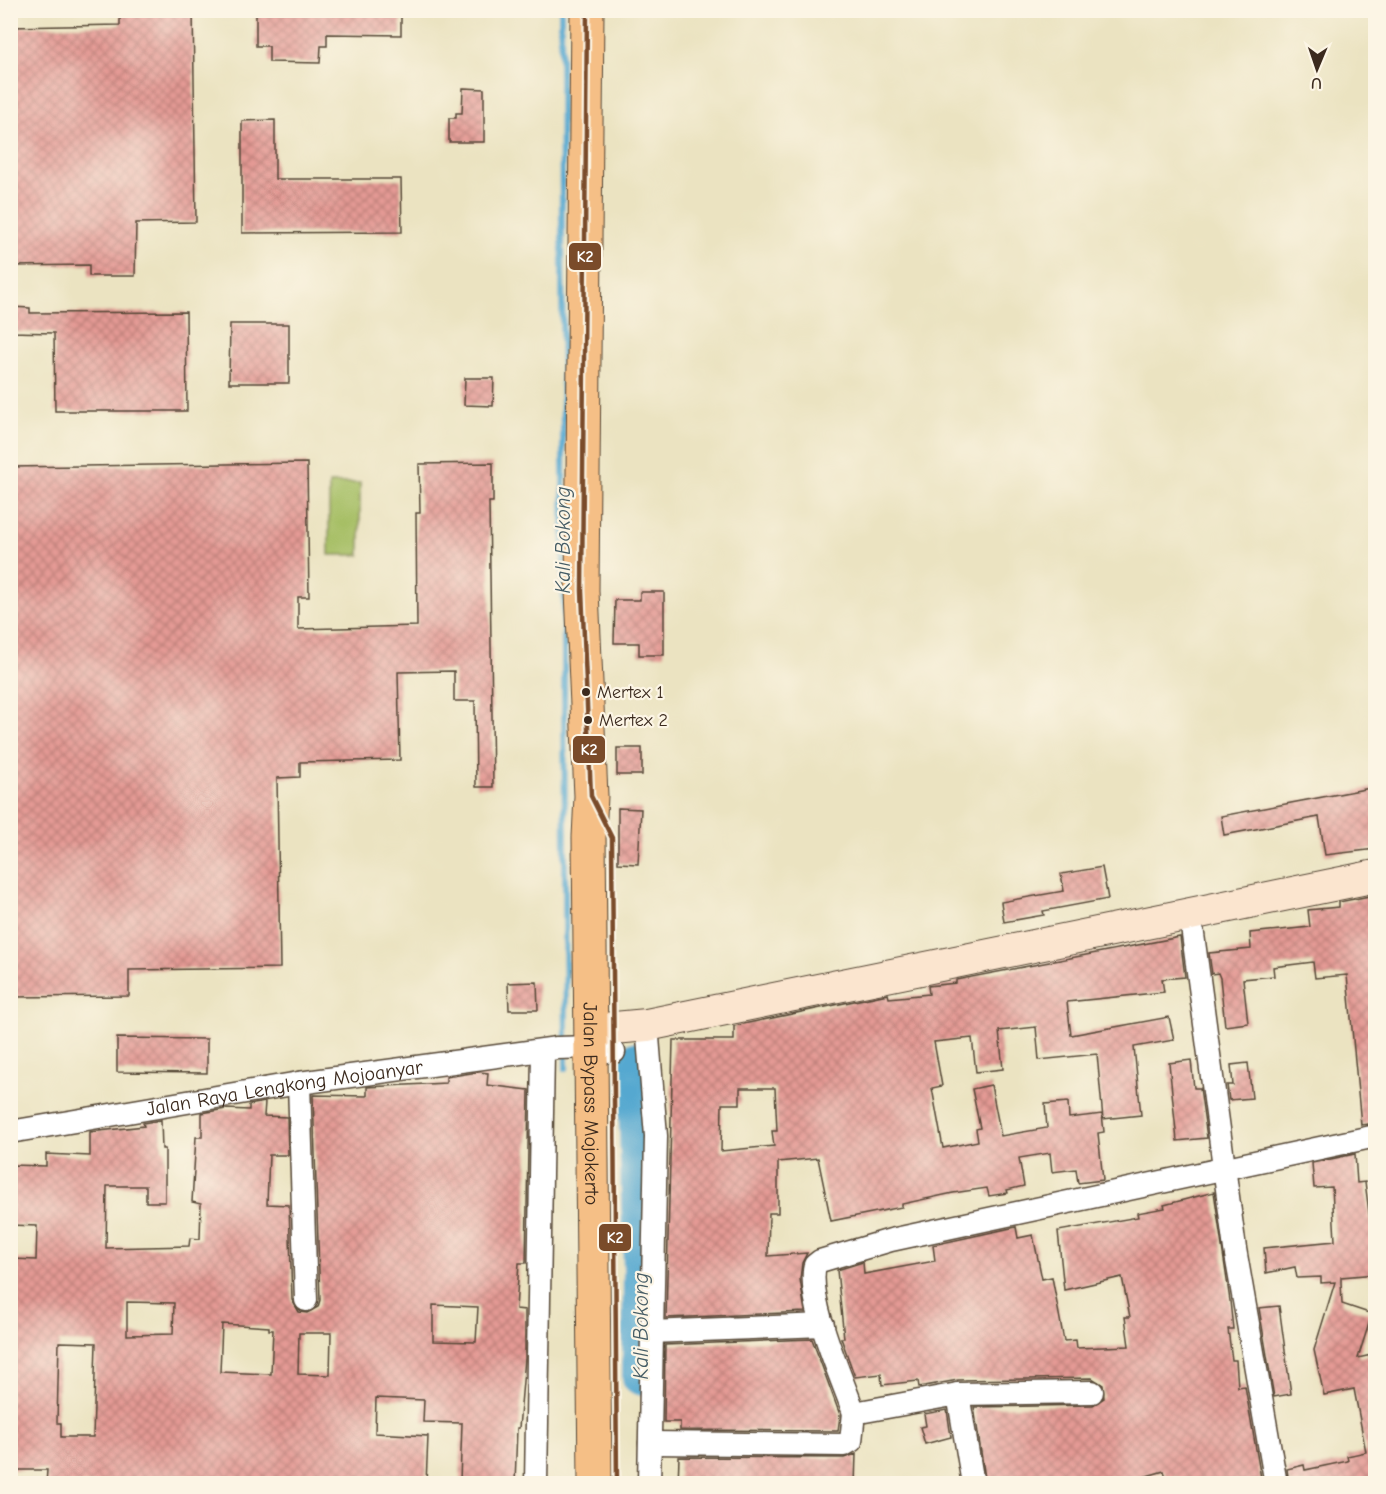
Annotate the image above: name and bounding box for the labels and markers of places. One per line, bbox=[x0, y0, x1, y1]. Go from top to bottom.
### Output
place label: Mertex 1 bbox=[597, 682, 664, 703]
marker: Mertex 1 bbox=[580, 686, 592, 698]
place label: Mertex 2 bbox=[599, 710, 668, 731]
marker: Mertex 2 bbox=[582, 714, 594, 726]

